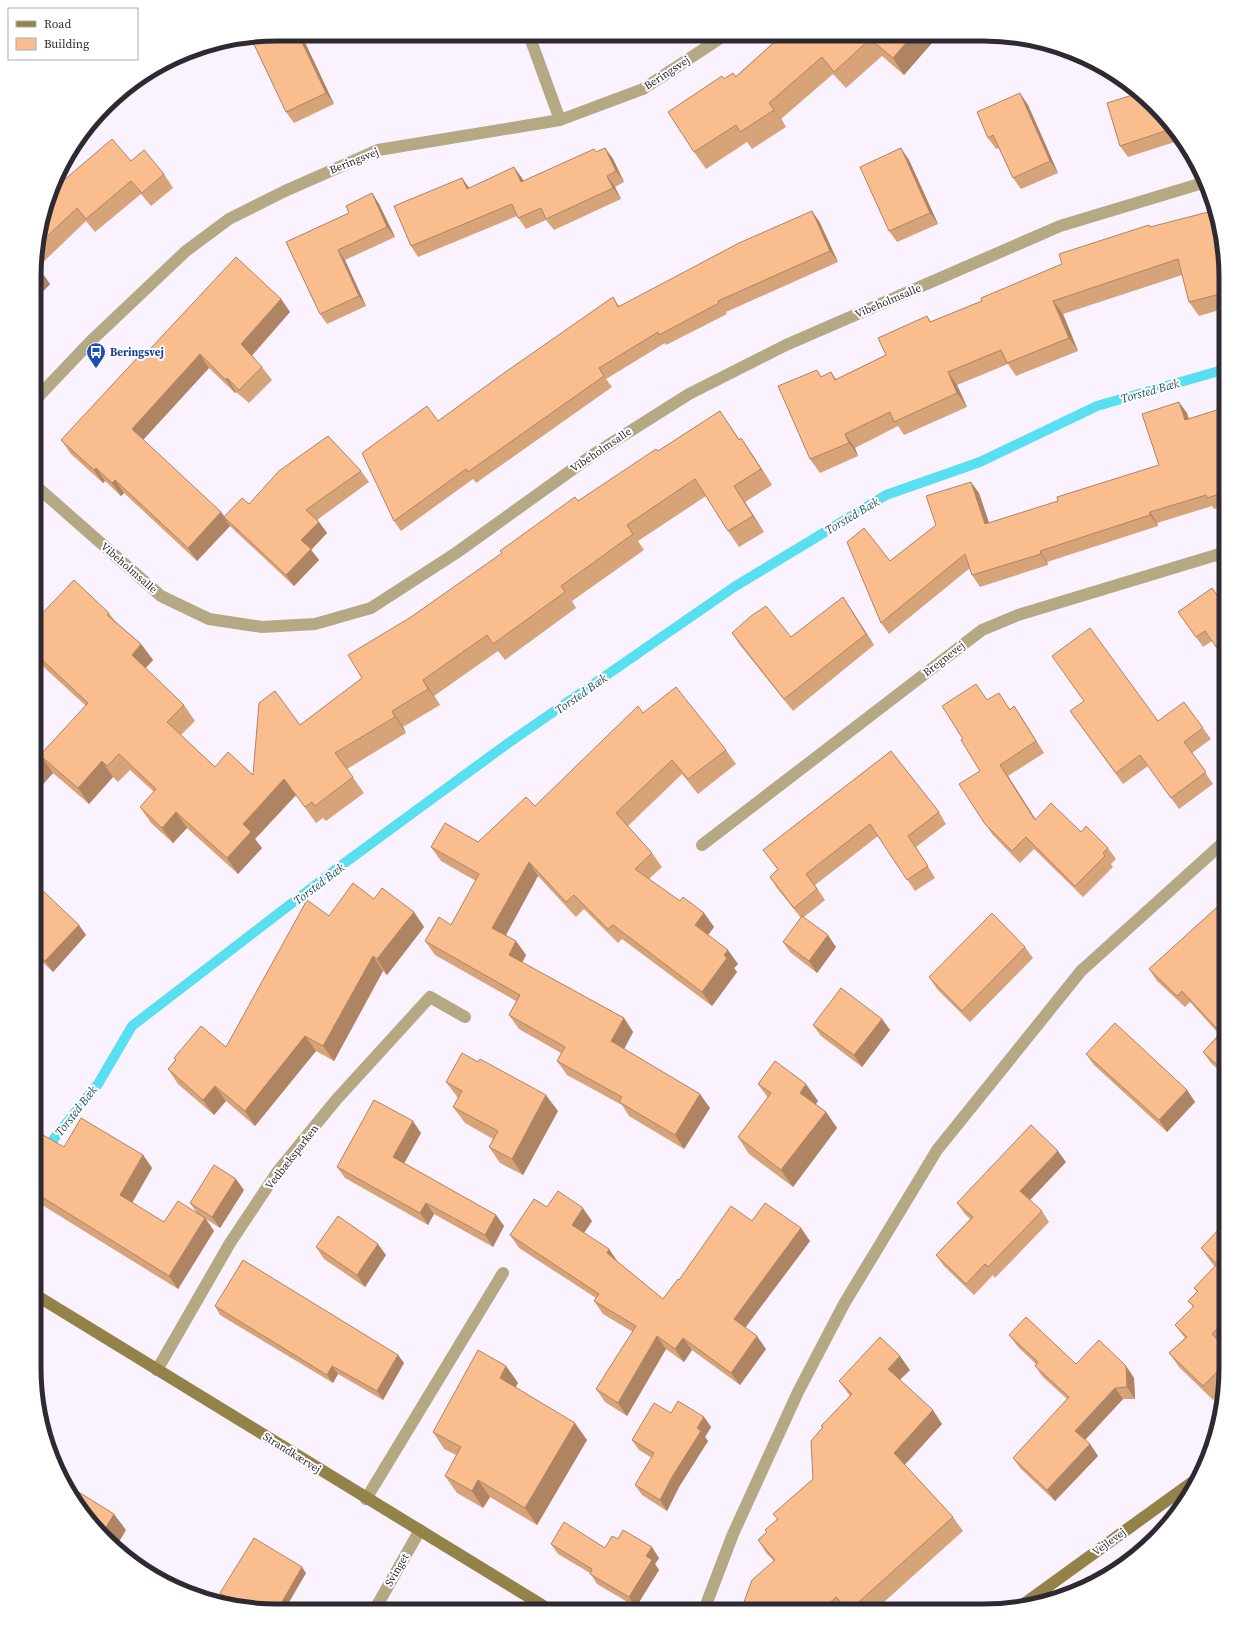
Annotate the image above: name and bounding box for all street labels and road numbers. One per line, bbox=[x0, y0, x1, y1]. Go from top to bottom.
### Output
street label: Beringsvej bbox=[641, 53, 693, 93]
street label: Beringsvej bbox=[327, 144, 381, 178]
street label: Vibeholmsalle bbox=[853, 280, 924, 322]
street label: Vibeholmsalle bbox=[568, 424, 635, 476]
street label: Vibeholmsalle bbox=[97, 539, 161, 597]
street label: Bregnevej bbox=[920, 638, 968, 680]
street label: Vedbæksparken bbox=[262, 1121, 322, 1193]
street label: Strandkærvej bbox=[260, 1429, 324, 1477]
street label: Vejlevej bbox=[1089, 1525, 1129, 1559]
street label: Svinget bbox=[382, 1550, 413, 1589]

